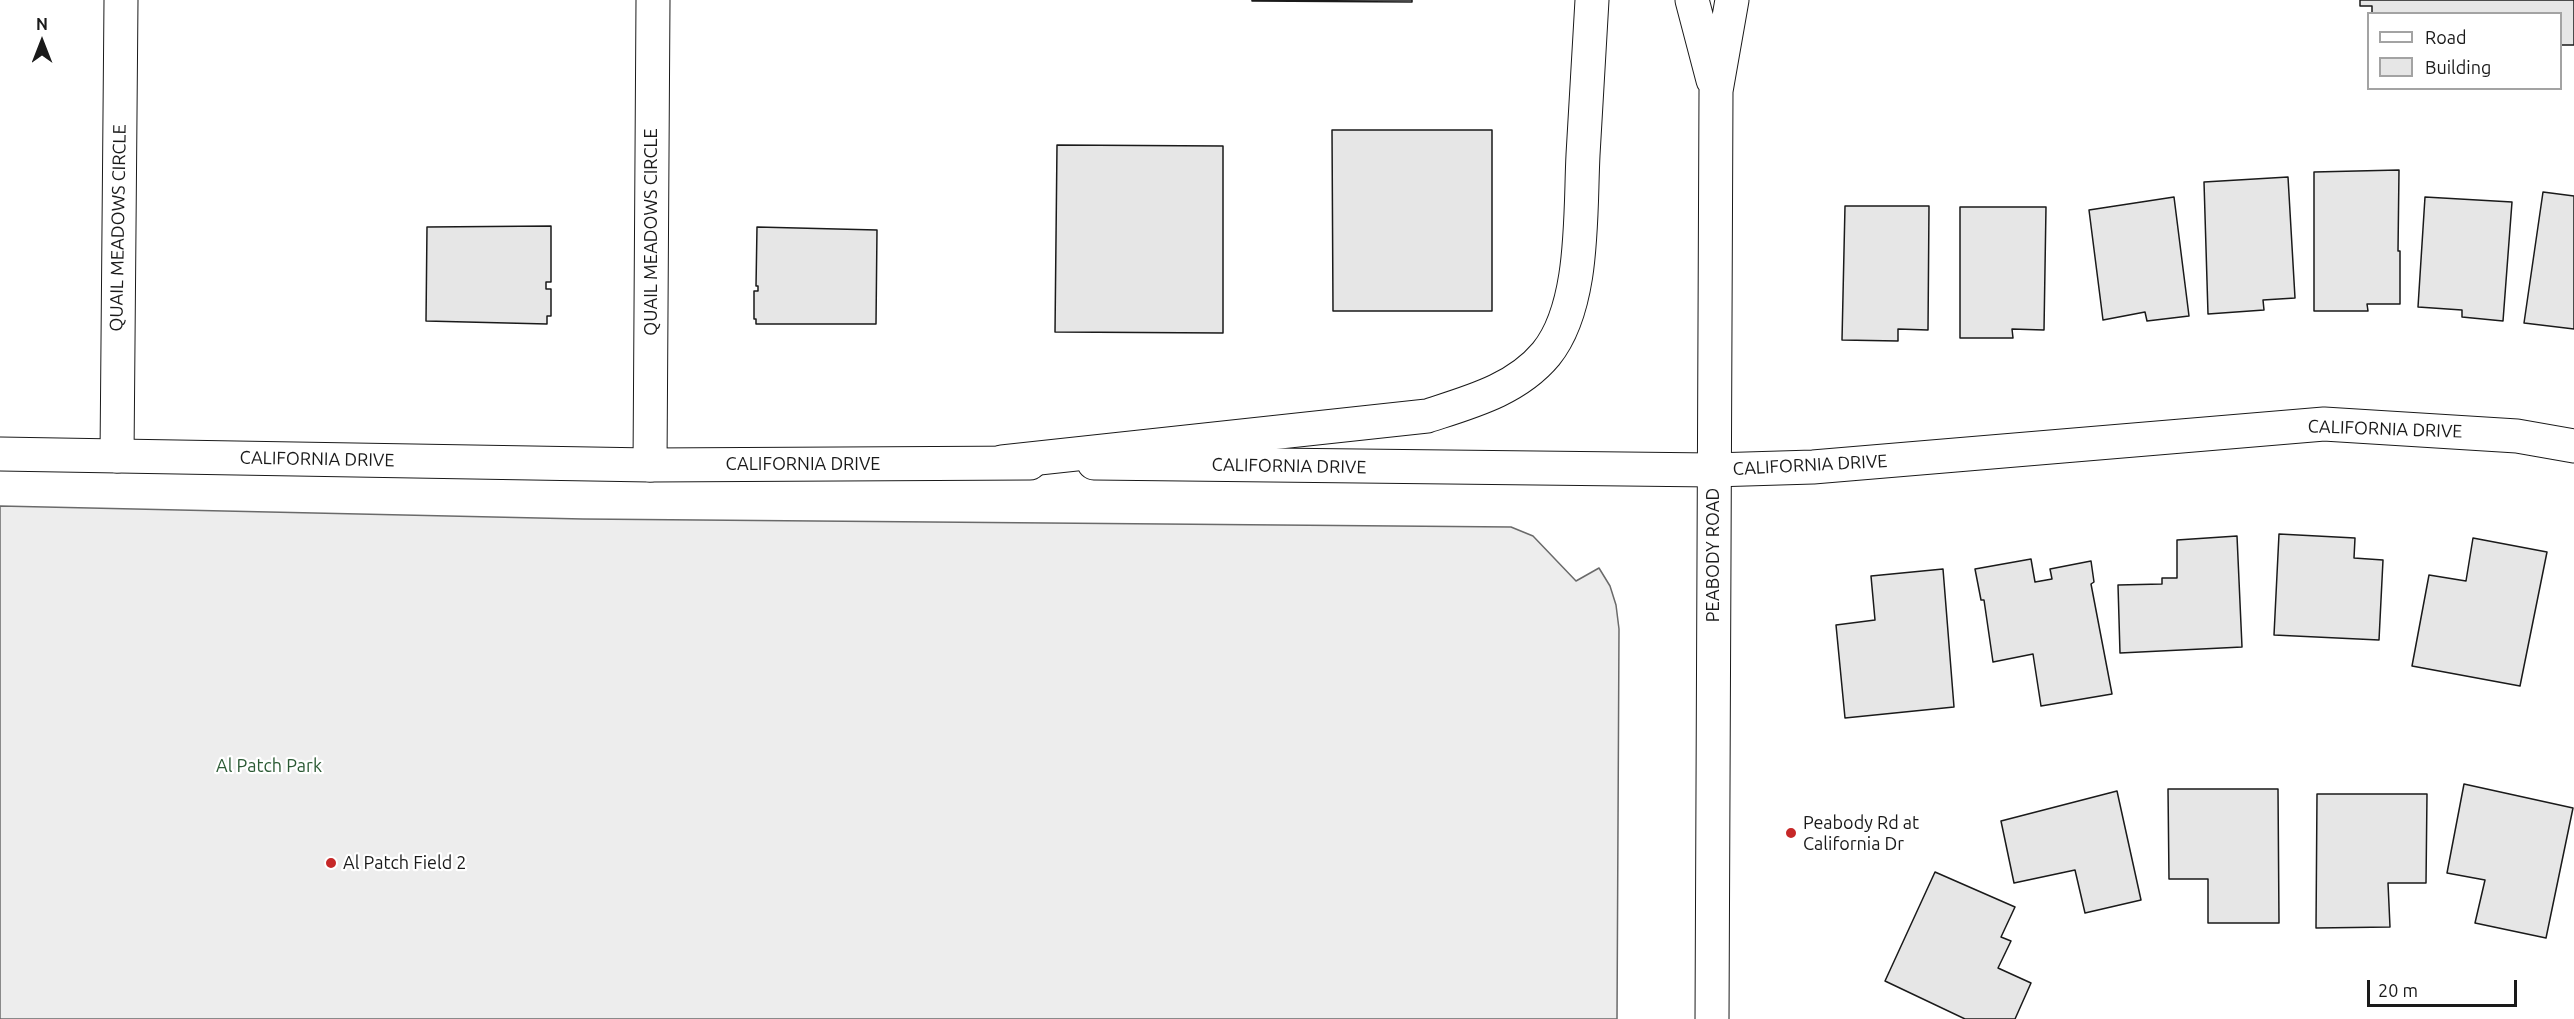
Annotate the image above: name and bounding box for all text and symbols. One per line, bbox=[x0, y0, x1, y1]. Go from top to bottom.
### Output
north arrow bbox=[12, 12, 72, 72]
legend bbox=[2367, 12, 2562, 90]
text: N bbox=[36, 15, 48, 33]
text: Road bbox=[2425, 27, 2467, 47]
text: Building bbox=[2425, 57, 2491, 77]
street label: QUAIL MEADOWS CIRCLE bbox=[105, 124, 131, 332]
street label: QUAIL MEADOWS CIRCLE bbox=[640, 128, 662, 336]
street label: CALIFORNIA DRIVE bbox=[2307, 416, 2463, 442]
street label: CALIFORNIA DRIVE bbox=[239, 447, 395, 471]
street label: CALIFORNIA DRIVE bbox=[1732, 450, 1888, 480]
street label: CALIFORNIA DRIVE bbox=[726, 453, 880, 475]
street label: CALIFORNIA DRIVE bbox=[1211, 454, 1367, 478]
street label: PEABODY ROAD bbox=[1702, 488, 1724, 622]
park label: Al Patch Park bbox=[216, 755, 322, 777]
place label: Peabody Rd at California Dr bbox=[1803, 812, 1919, 854]
marker: Peabody Rd at California Dr bbox=[1784, 826, 1798, 840]
place label: Al Patch Field 2 bbox=[343, 852, 466, 874]
marker: Al Patch Field 2 bbox=[324, 856, 338, 870]
scale bar bbox=[2370, 968, 2520, 1006]
text: 20 m bbox=[2378, 980, 2418, 1000]

